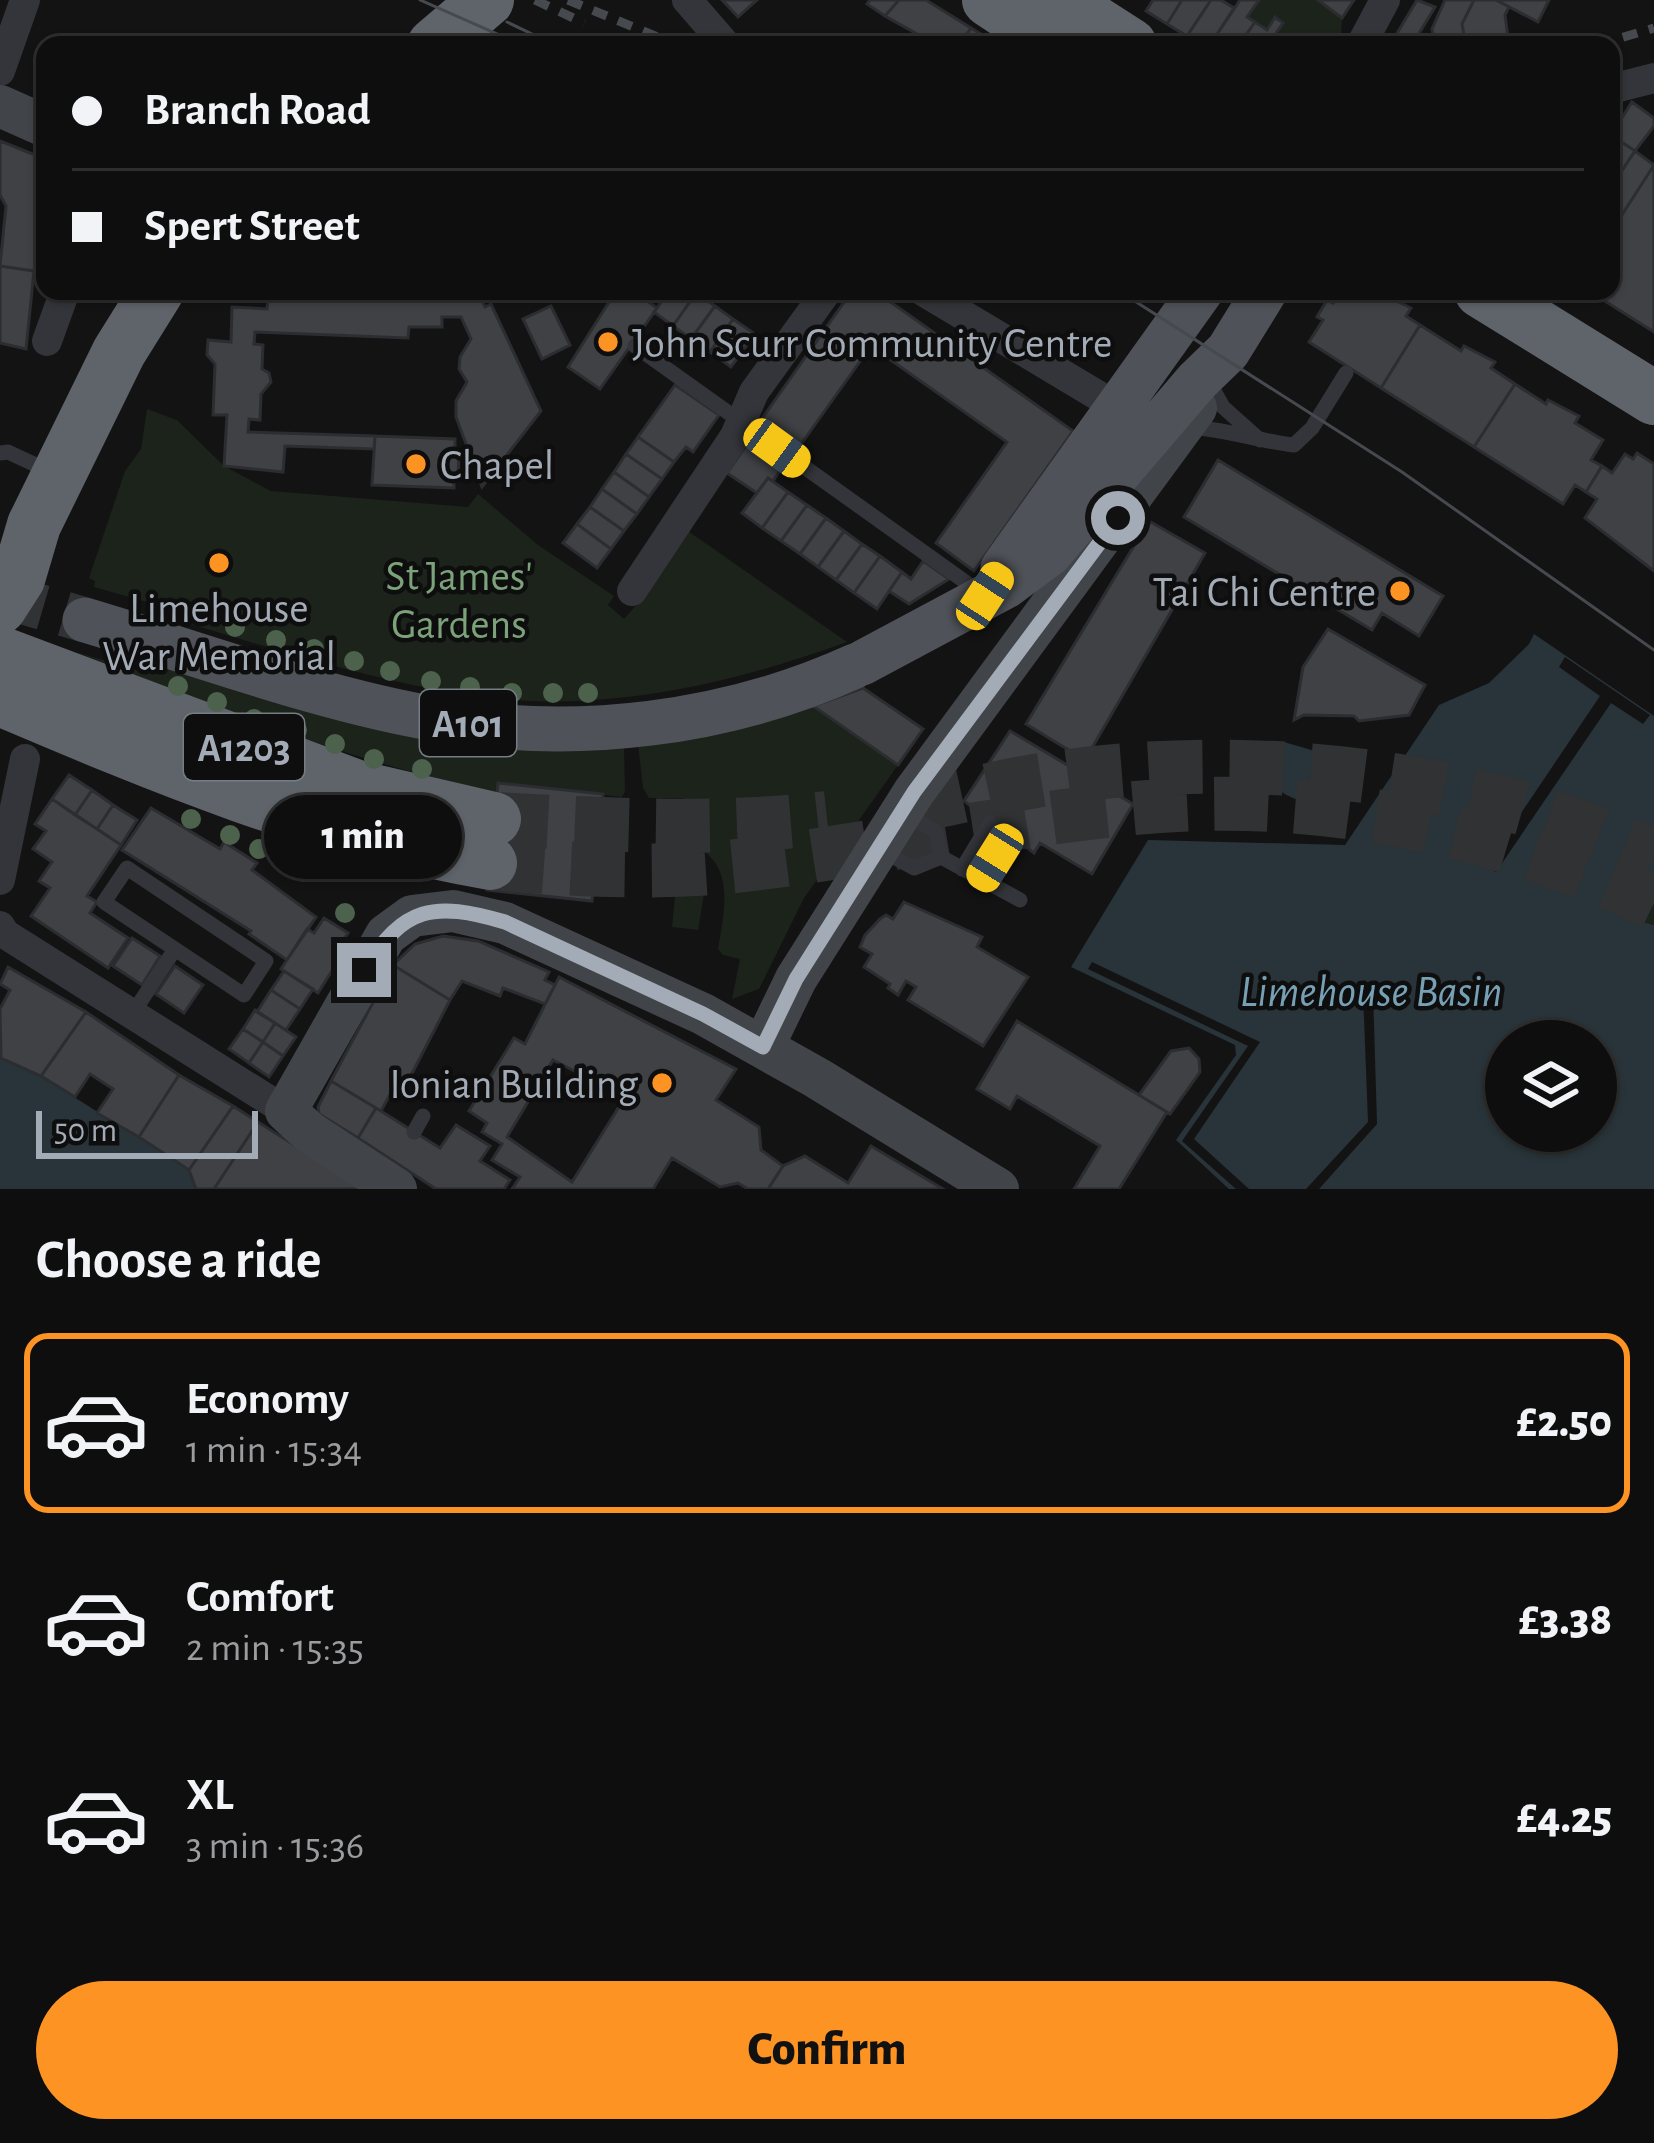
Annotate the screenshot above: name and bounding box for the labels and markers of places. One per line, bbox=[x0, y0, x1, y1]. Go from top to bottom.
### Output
place label: John Scurr Community Centre bbox=[632, 323, 1112, 365]
marker: John Scurr Community Centre bbox=[595, 329, 621, 355]
place label: Chapel bbox=[440, 445, 554, 487]
marker: Chapel bbox=[403, 451, 429, 477]
marker: Limehouse War Memorial bbox=[206, 550, 232, 576]
place label: Tai Chi Centre bbox=[1153, 572, 1376, 614]
marker: Tai Chi Centre bbox=[1387, 578, 1413, 604]
place label: Limehouse War Memorial bbox=[102, 588, 336, 678]
place label: Ionian Building bbox=[389, 1064, 639, 1106]
marker: Ionian Building bbox=[649, 1070, 675, 1096]

